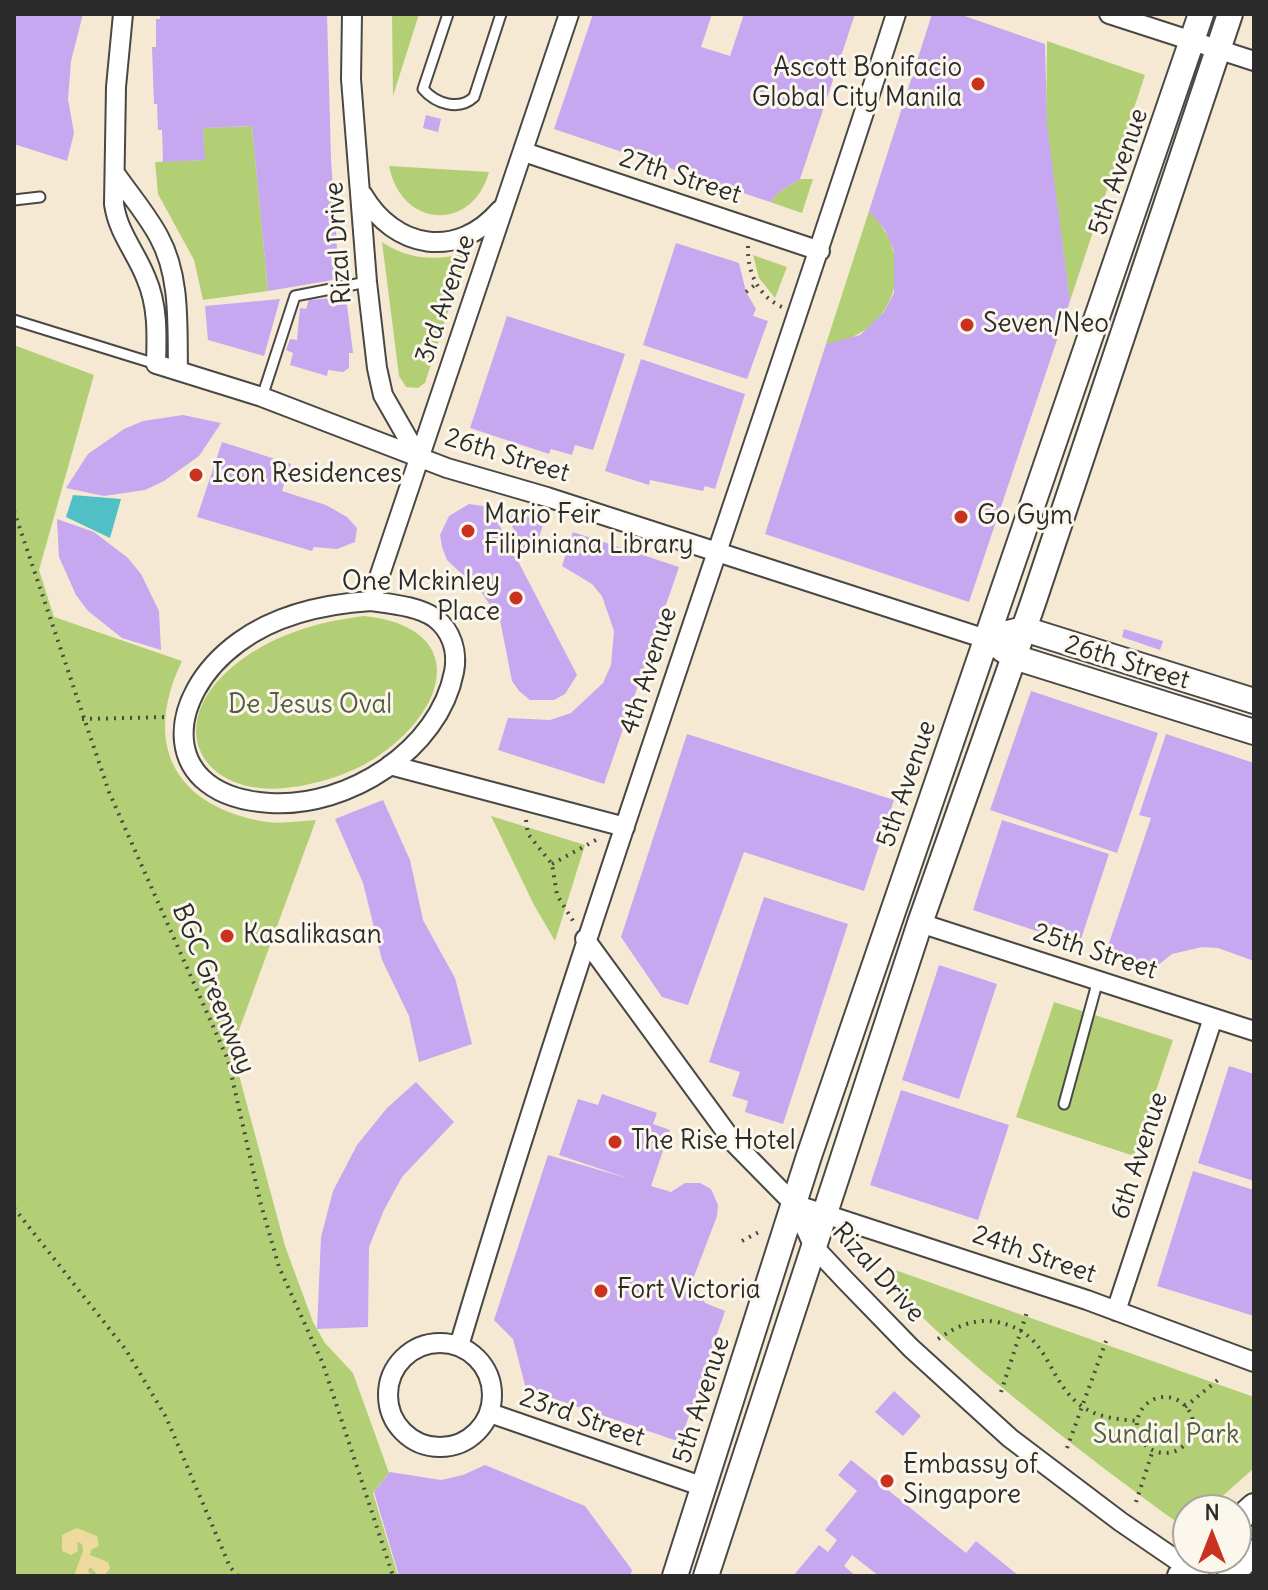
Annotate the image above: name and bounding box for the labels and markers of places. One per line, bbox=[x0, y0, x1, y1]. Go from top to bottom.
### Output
place label: Ascott Bonifacio Global City Manila bbox=[752, 53, 962, 114]
marker: Ascott Bonifacio Global City Manila bbox=[969, 75, 987, 93]
place label: Seven/Neo bbox=[983, 309, 1109, 341]
marker: Seven/Neo bbox=[958, 316, 976, 334]
place label: Icon Residences bbox=[212, 459, 402, 491]
marker: Icon Residences bbox=[187, 466, 205, 484]
place label: Mario Feir Filipiniana Library bbox=[484, 500, 694, 562]
place label: Go Gym bbox=[977, 501, 1073, 533]
marker: Go Gym bbox=[952, 508, 970, 526]
marker: Mario Feir Filipiniana Library bbox=[459, 522, 477, 540]
place label: One Mckinley Place bbox=[342, 567, 500, 628]
marker: One Mckinley Place bbox=[507, 589, 525, 607]
place label: Kasalikasan bbox=[243, 920, 382, 952]
marker: Kasalikasan bbox=[218, 927, 236, 945]
place label: The Rise Hotel bbox=[631, 1126, 796, 1158]
marker: The Rise Hotel bbox=[606, 1133, 624, 1151]
place label: Fort Victoria bbox=[617, 1275, 761, 1307]
marker: Fort Victoria bbox=[592, 1282, 610, 1300]
place label: Embassy of Singapore bbox=[903, 1450, 1038, 1512]
marker: Embassy of Singapore bbox=[878, 1472, 896, 1490]

